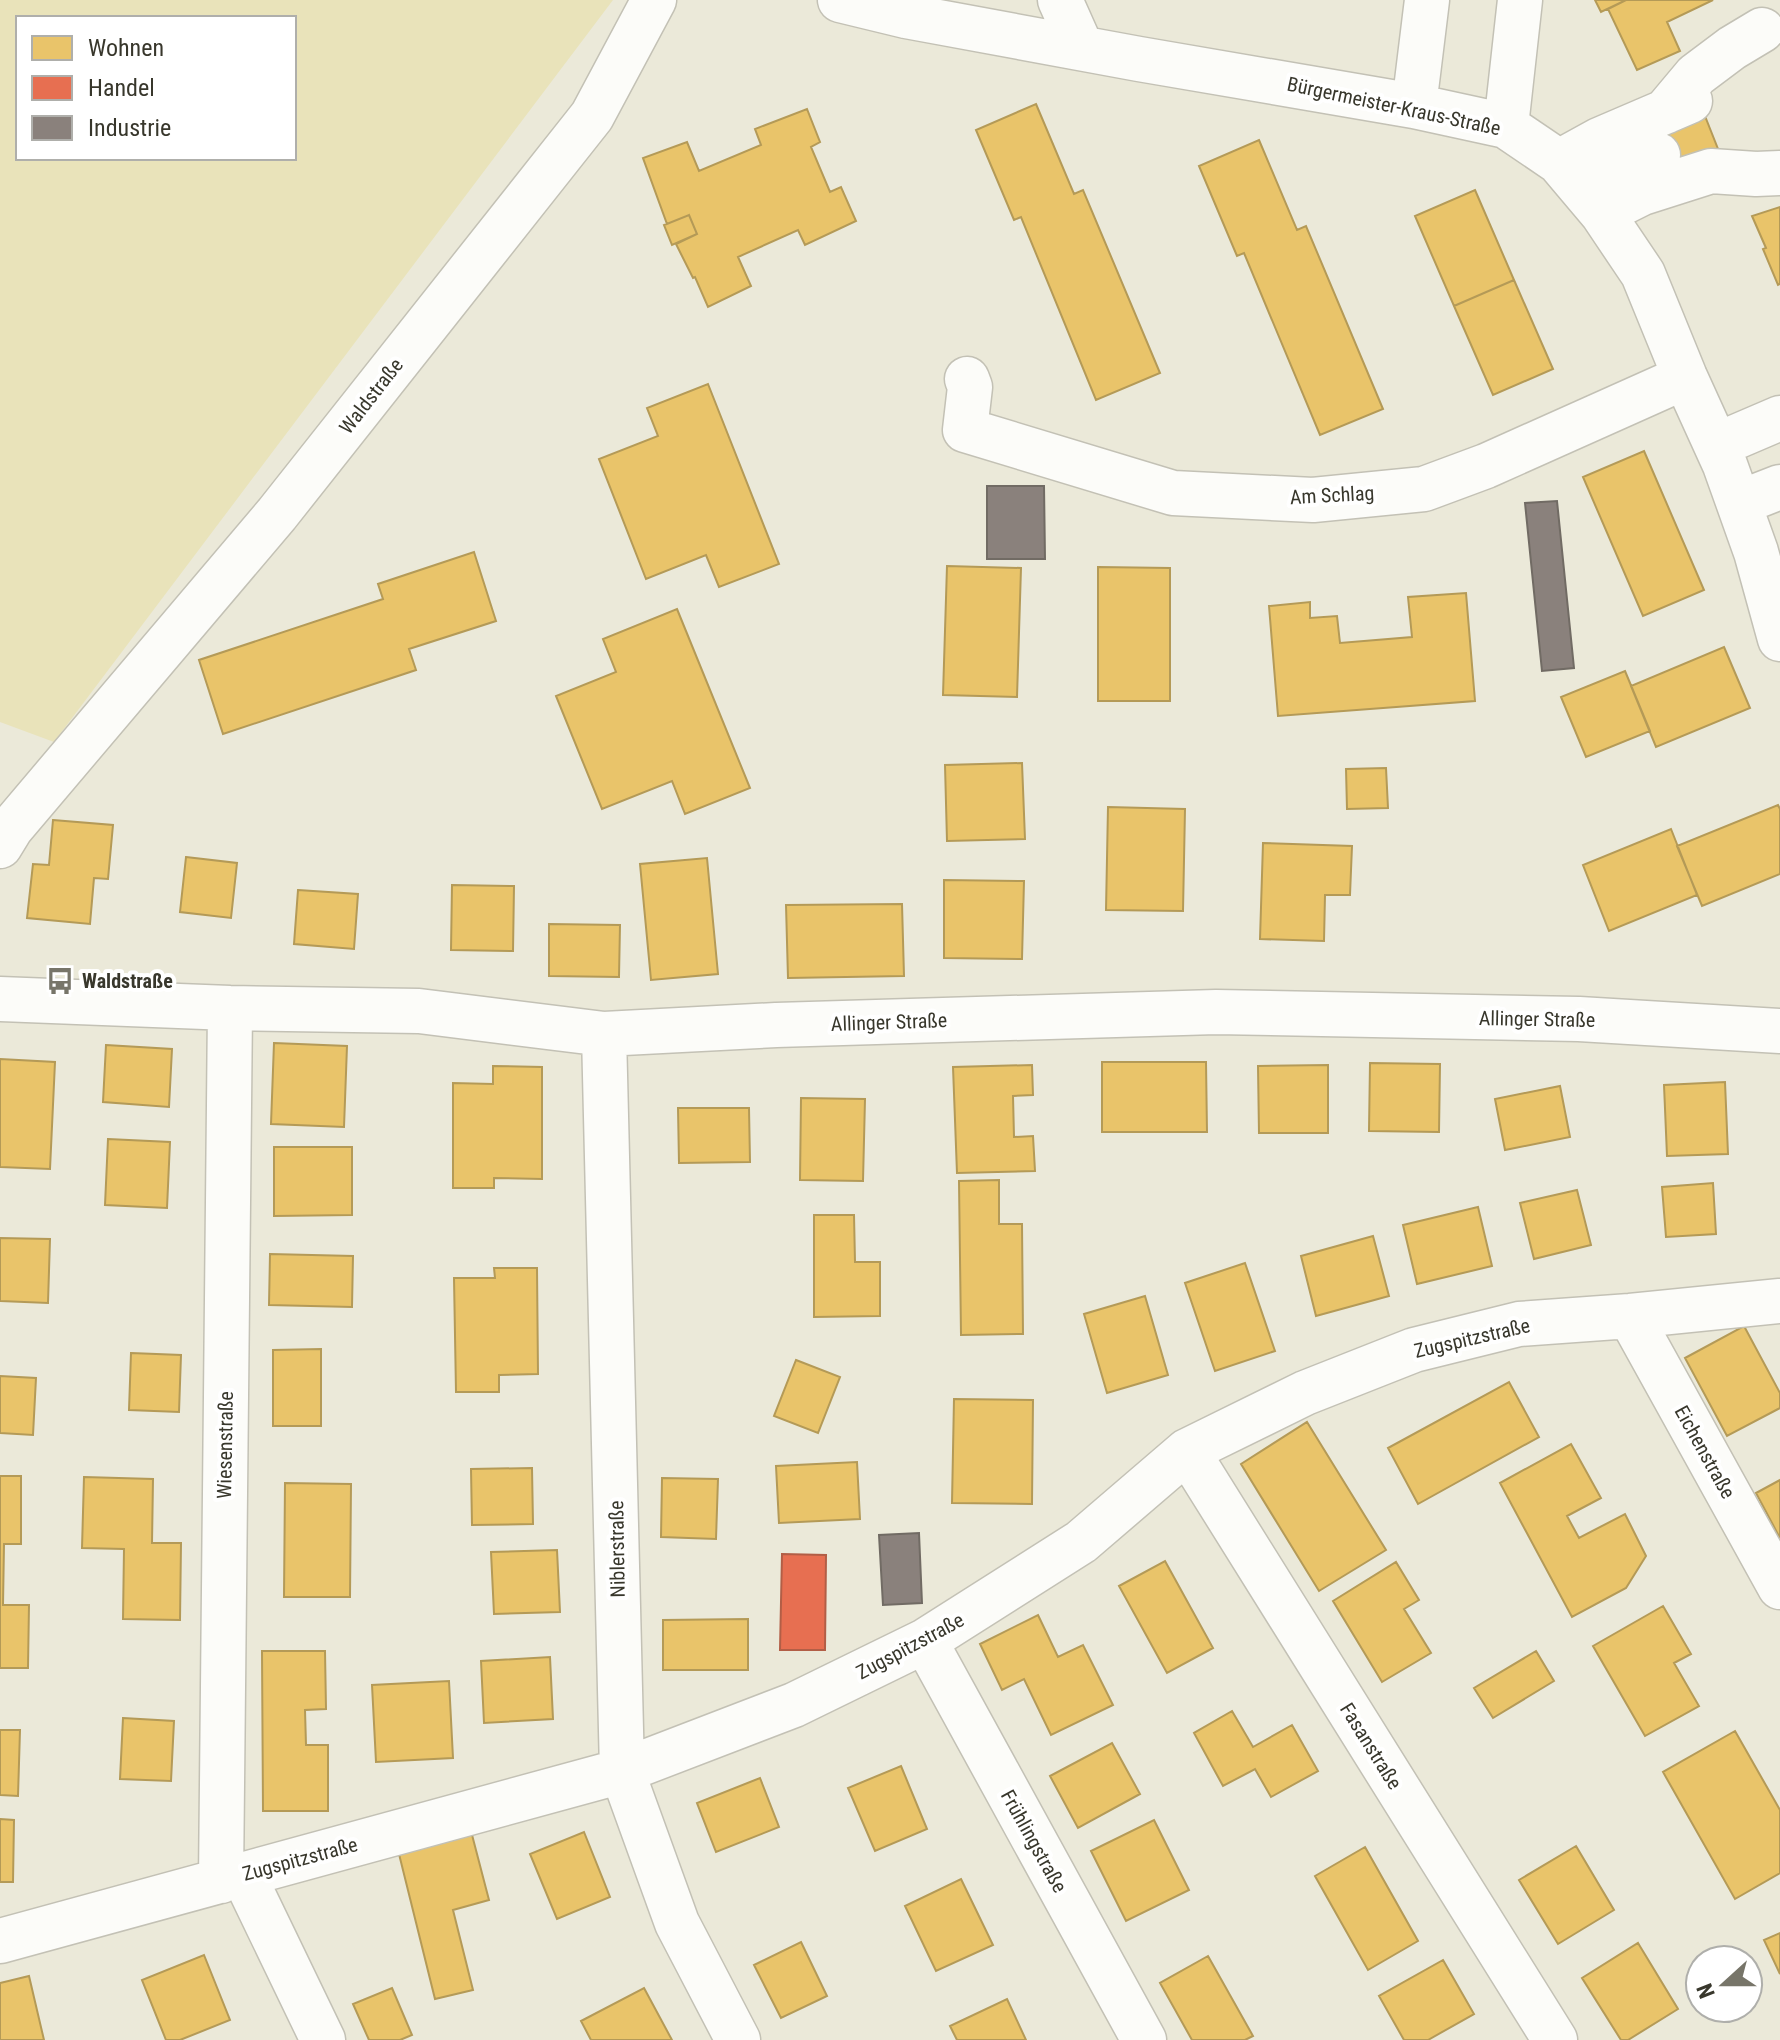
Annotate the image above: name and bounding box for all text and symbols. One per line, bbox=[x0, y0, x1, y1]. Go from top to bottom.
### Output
legend bbox=[16, 16, 296, 160]
text: Wohnen bbox=[88, 34, 164, 62]
street label: Bürgermeister-Kraus-Straße bbox=[1285, 72, 1503, 140]
text: Handel bbox=[88, 74, 155, 102]
text: Industrie bbox=[88, 114, 171, 142]
street label: Waldstraße bbox=[334, 353, 408, 439]
street label: Am Schlag bbox=[1289, 481, 1375, 509]
bus stop icon: Waldstraße bbox=[45, 966, 75, 996]
place label: Waldstraße bbox=[82, 969, 173, 993]
street label: Allinger Straße bbox=[1479, 1006, 1595, 1032]
street label: Allinger Straße bbox=[830, 1008, 948, 1036]
street label: Zugspitzstraße bbox=[1412, 1313, 1532, 1363]
street label: Wiesenstraße bbox=[212, 1391, 238, 1499]
street label: Eichenstraße bbox=[1670, 1401, 1740, 1503]
street label: Niblerstraße bbox=[604, 1500, 630, 1598]
street label: Zugspitzstraße bbox=[852, 1608, 968, 1684]
street label: Fasanstraße bbox=[1335, 1698, 1407, 1794]
street label: Frühlingstraße bbox=[996, 1785, 1072, 1897]
street label: Zugspitzstraße bbox=[240, 1832, 360, 1886]
north arrow bbox=[1684, 1944, 1764, 2024]
text: N bbox=[1692, 1980, 1720, 2002]

